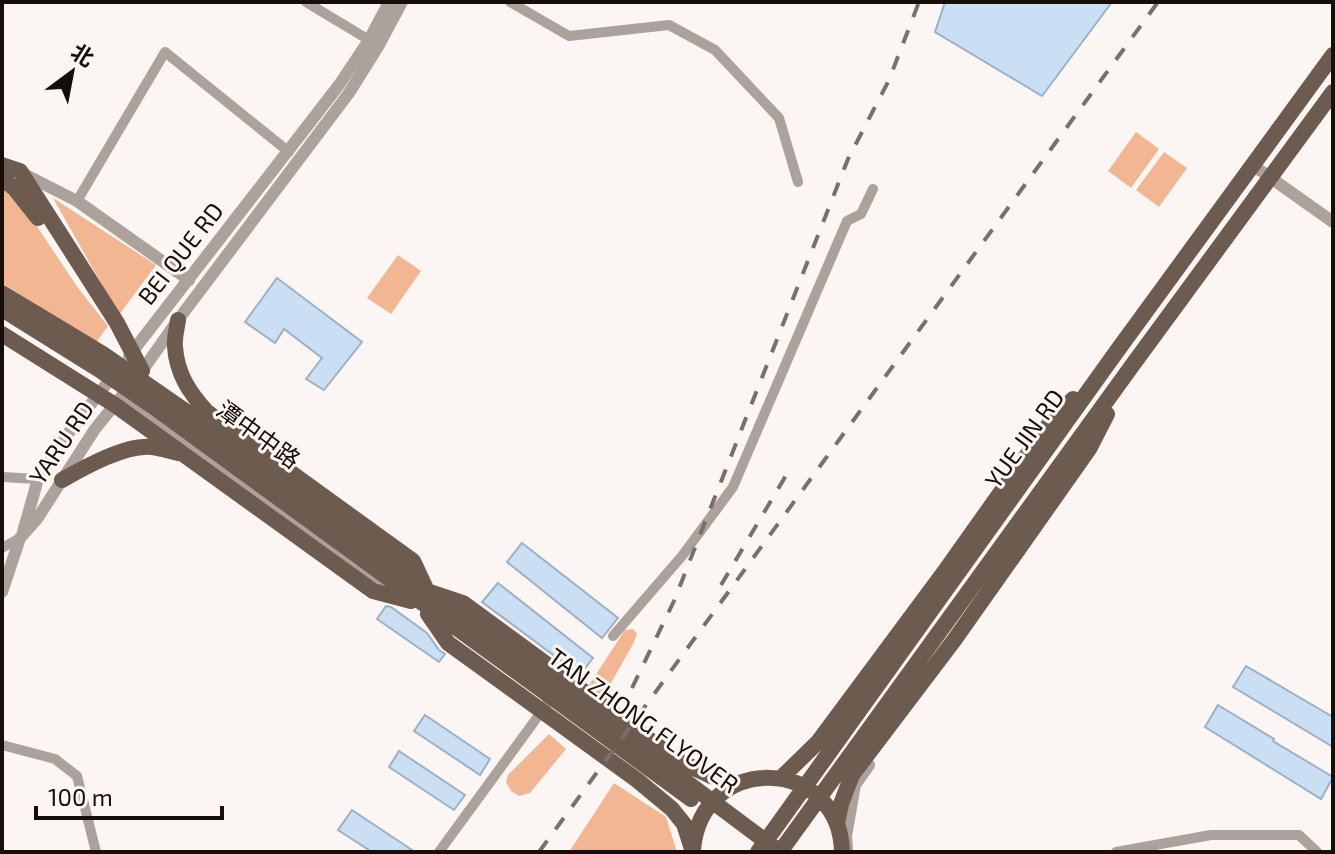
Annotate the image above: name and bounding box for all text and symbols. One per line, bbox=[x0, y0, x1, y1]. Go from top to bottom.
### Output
north arrow bbox=[32, 32, 112, 112]
text: 北 bbox=[67, 37, 99, 71]
street label: BEI QUE RD bbox=[131, 196, 229, 310]
street label: YUE JIN RD bbox=[978, 383, 1069, 493]
street label: 潭中中路 bbox=[212, 394, 306, 474]
street label: YARU RD bbox=[22, 395, 99, 489]
street label: TAN ZHONG FLYOVER bbox=[543, 641, 745, 798]
scale bar bbox=[36, 770, 222, 820]
text: 100 m bbox=[48, 782, 113, 811]

